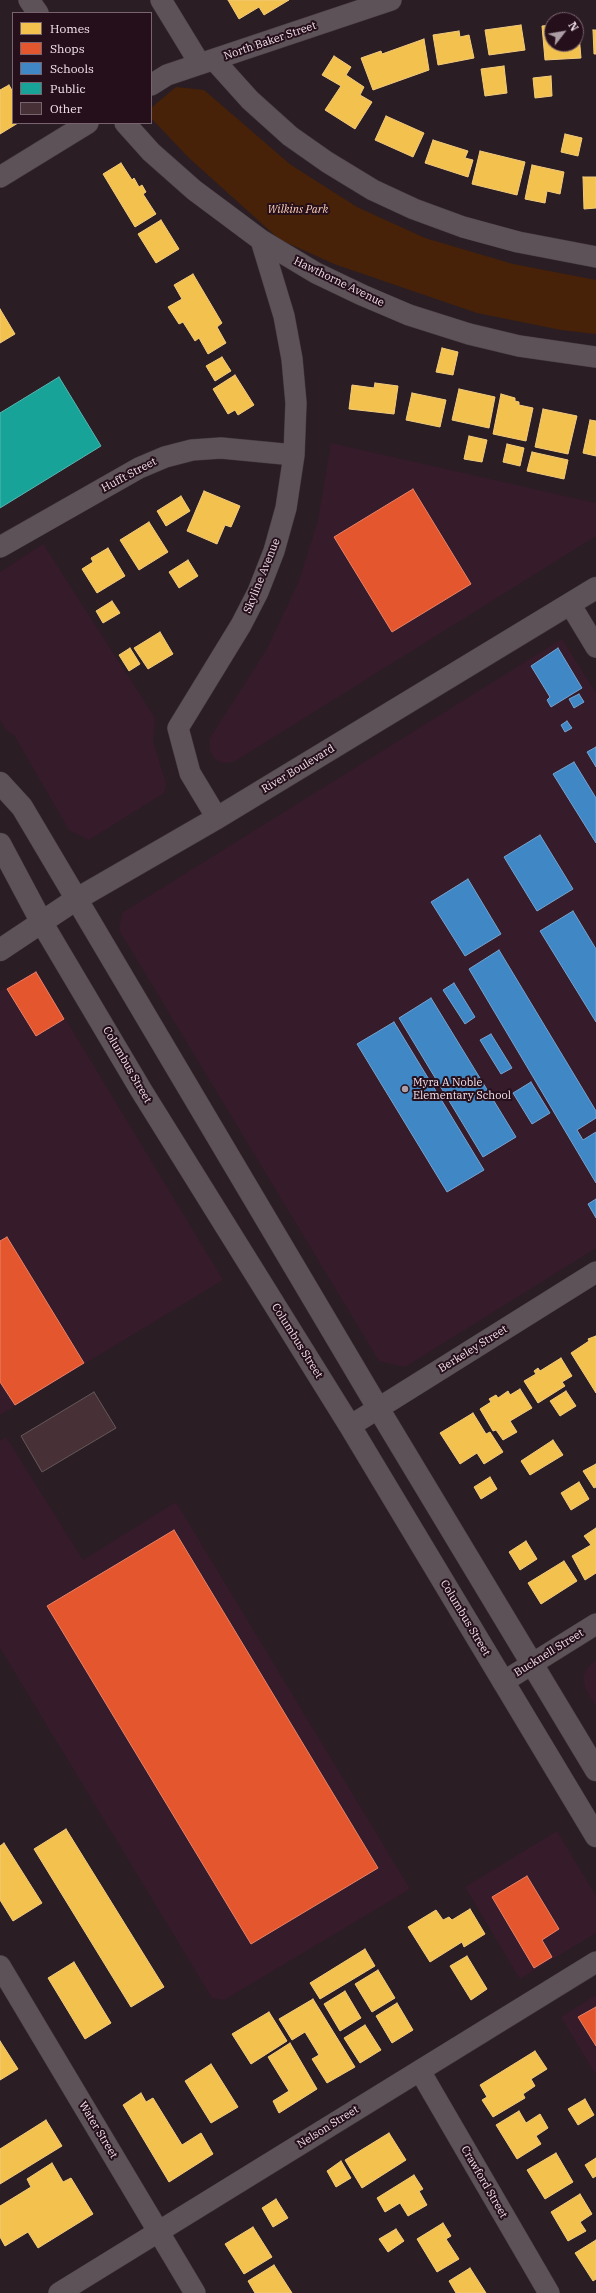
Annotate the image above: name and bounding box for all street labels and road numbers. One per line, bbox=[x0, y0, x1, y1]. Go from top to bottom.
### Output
street label: North Baker Street bbox=[222, 19, 318, 63]
street label: Hawthorne Avenue bbox=[292, 254, 386, 310]
street label: Hufft Street bbox=[99, 455, 159, 495]
street label: Skyline Avenue bbox=[241, 537, 283, 615]
street label: River Boulevard bbox=[259, 742, 337, 796]
street label: Columbus Street bbox=[100, 1024, 154, 1106]
street label: Columbus Street bbox=[269, 1301, 325, 1381]
street label: Berkeley Street bbox=[436, 1323, 510, 1375]
street label: Columbus Street bbox=[437, 1578, 493, 1658]
street label: Bucknell Street bbox=[512, 1626, 586, 1680]
street label: Water Street bbox=[76, 2099, 120, 2161]
street label: Nelson Street bbox=[295, 2103, 361, 2151]
street label: Crawford Street bbox=[458, 2144, 510, 2220]

